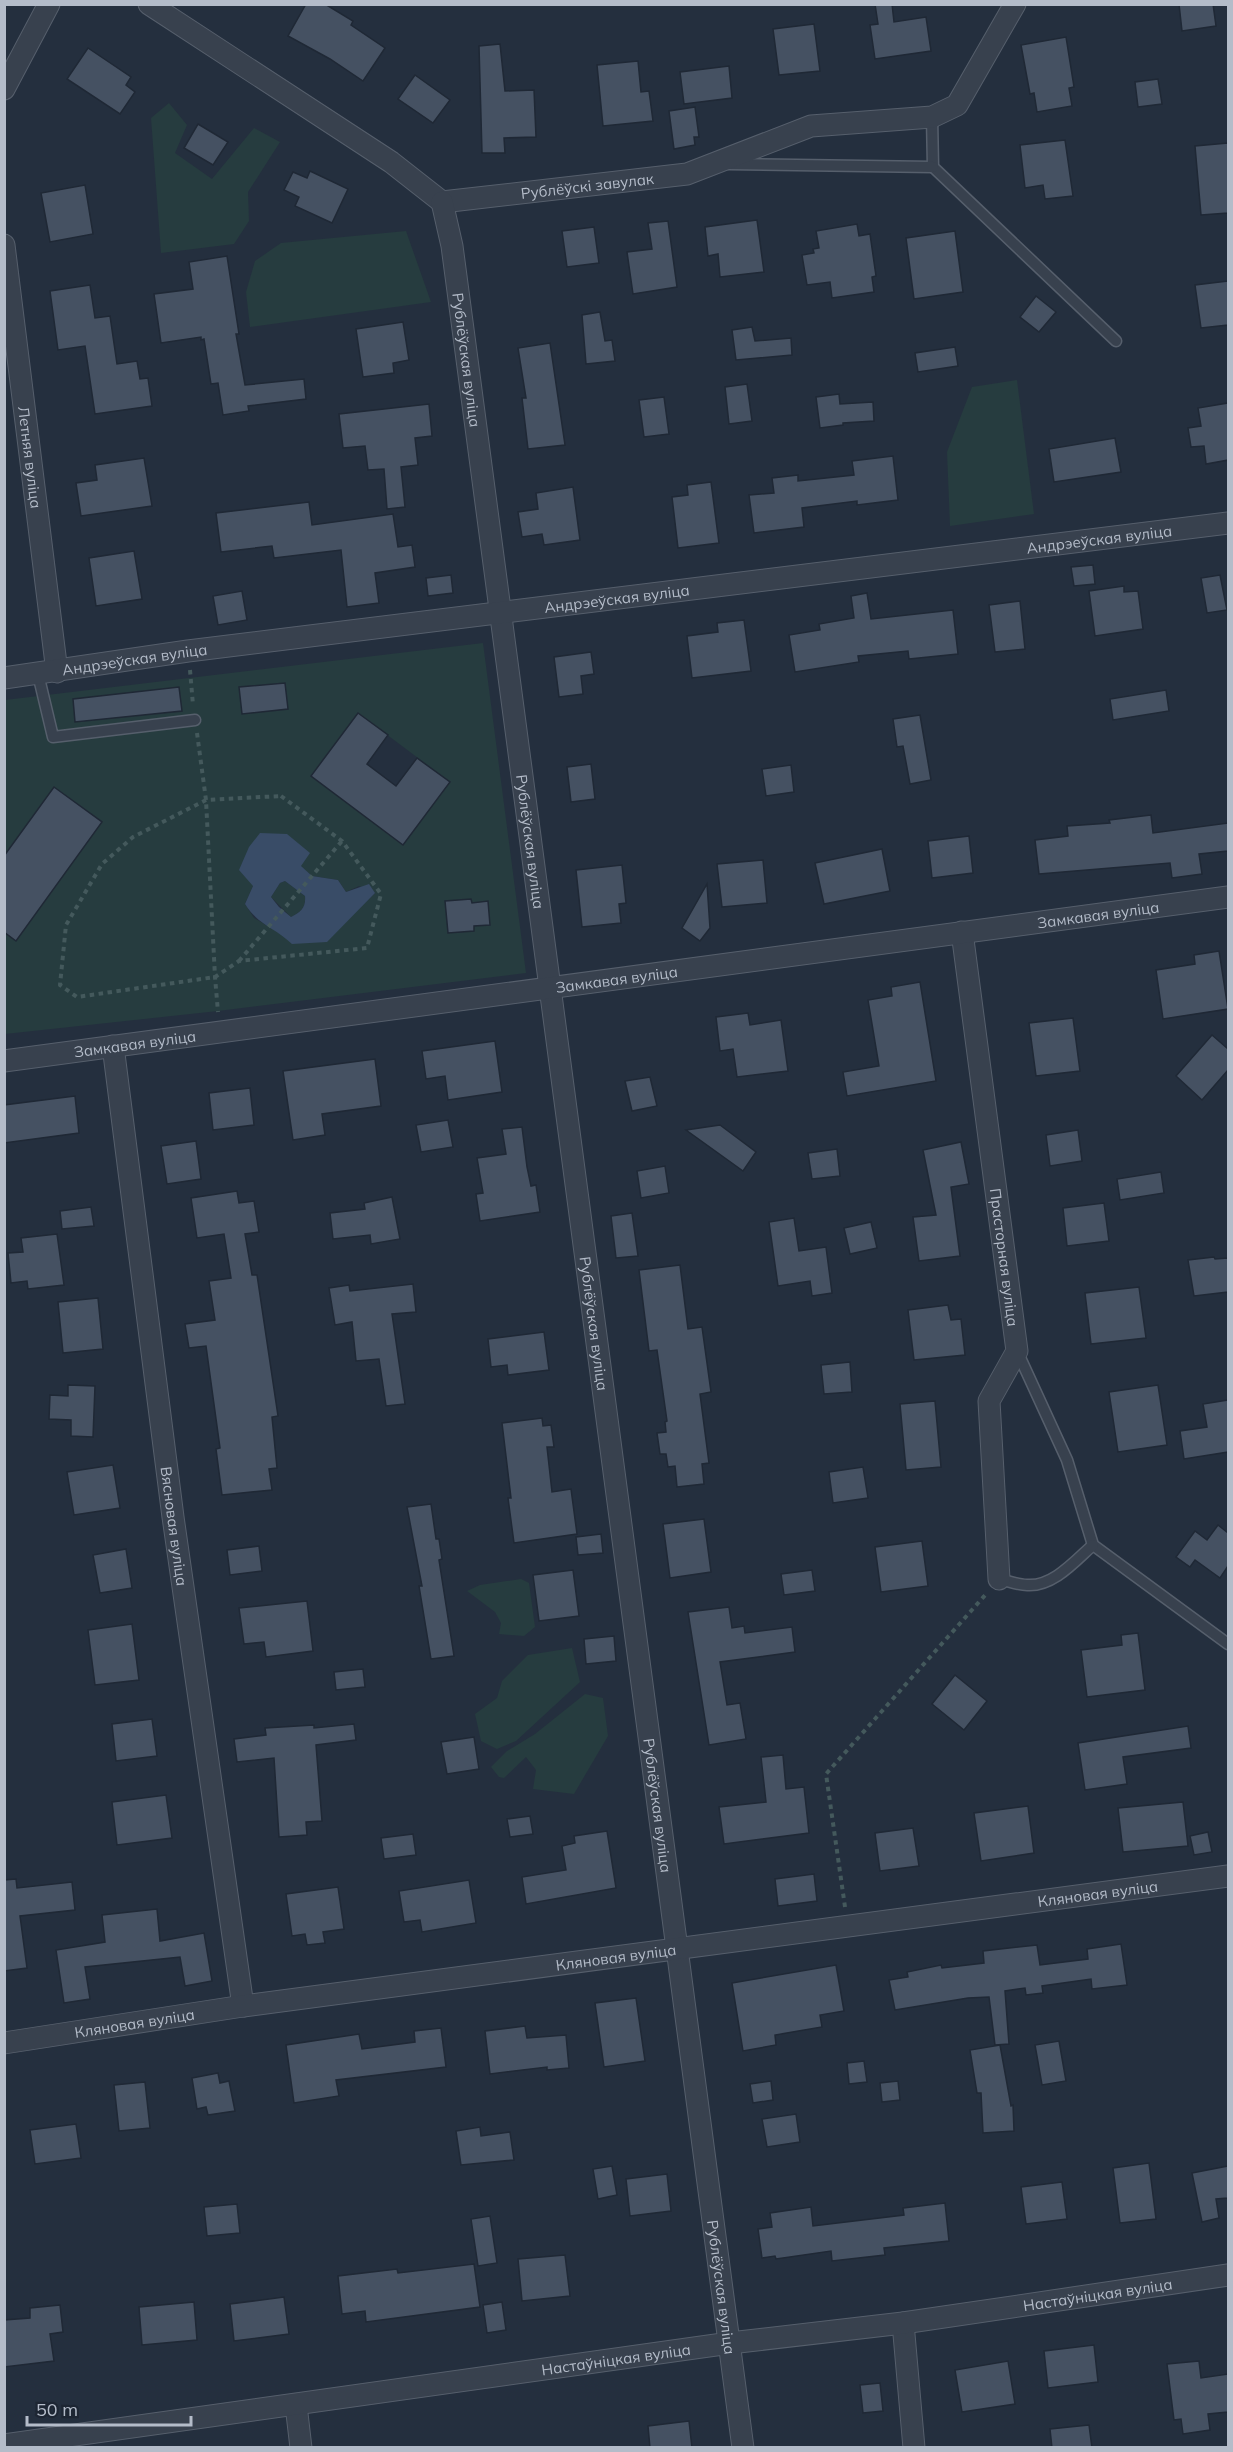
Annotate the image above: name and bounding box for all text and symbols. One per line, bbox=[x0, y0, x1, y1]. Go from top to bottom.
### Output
street label: Рублёўскі завулак bbox=[520, 168, 656, 202]
street label: Рублёўская вуліца bbox=[449, 291, 485, 428]
street label: Летняя вуліца bbox=[15, 405, 46, 510]
street label: Андрэеўская вуліца bbox=[1025, 520, 1173, 557]
street label: Андрэеўская вуліца bbox=[543, 580, 691, 617]
street label: Андрэеўская вуліца bbox=[61, 639, 208, 679]
street label: Рублёўская вуліца bbox=[512, 773, 549, 910]
street label: Замкавая вуліца bbox=[1036, 897, 1160, 932]
street label: Замкавая вуліца bbox=[554, 961, 679, 997]
street label: Замкавая вуліца bbox=[73, 1026, 197, 1061]
street label: Прасторная вуліца bbox=[986, 1187, 1023, 1328]
street label: Рублёўская вуліца bbox=[576, 1255, 613, 1392]
street label: Вясновая вуліца bbox=[157, 1465, 192, 1587]
street label: Рублёўская вуліца bbox=[640, 1737, 676, 1874]
street label: Кляновая вуліца bbox=[1036, 1876, 1159, 1911]
street label: Кляновая вуліца bbox=[555, 1939, 677, 1974]
street label: Кляновая вуліца bbox=[73, 2004, 196, 2041]
street label: Рублёўская вуліца bbox=[703, 2219, 740, 2356]
street label: Настаўніцкая вуліца bbox=[1022, 2274, 1173, 2315]
street label: Настаўніцкая вуліца bbox=[540, 2339, 692, 2379]
scale bar bbox=[27, 2389, 190, 2427]
text: 50 m bbox=[36, 2398, 78, 2421]

